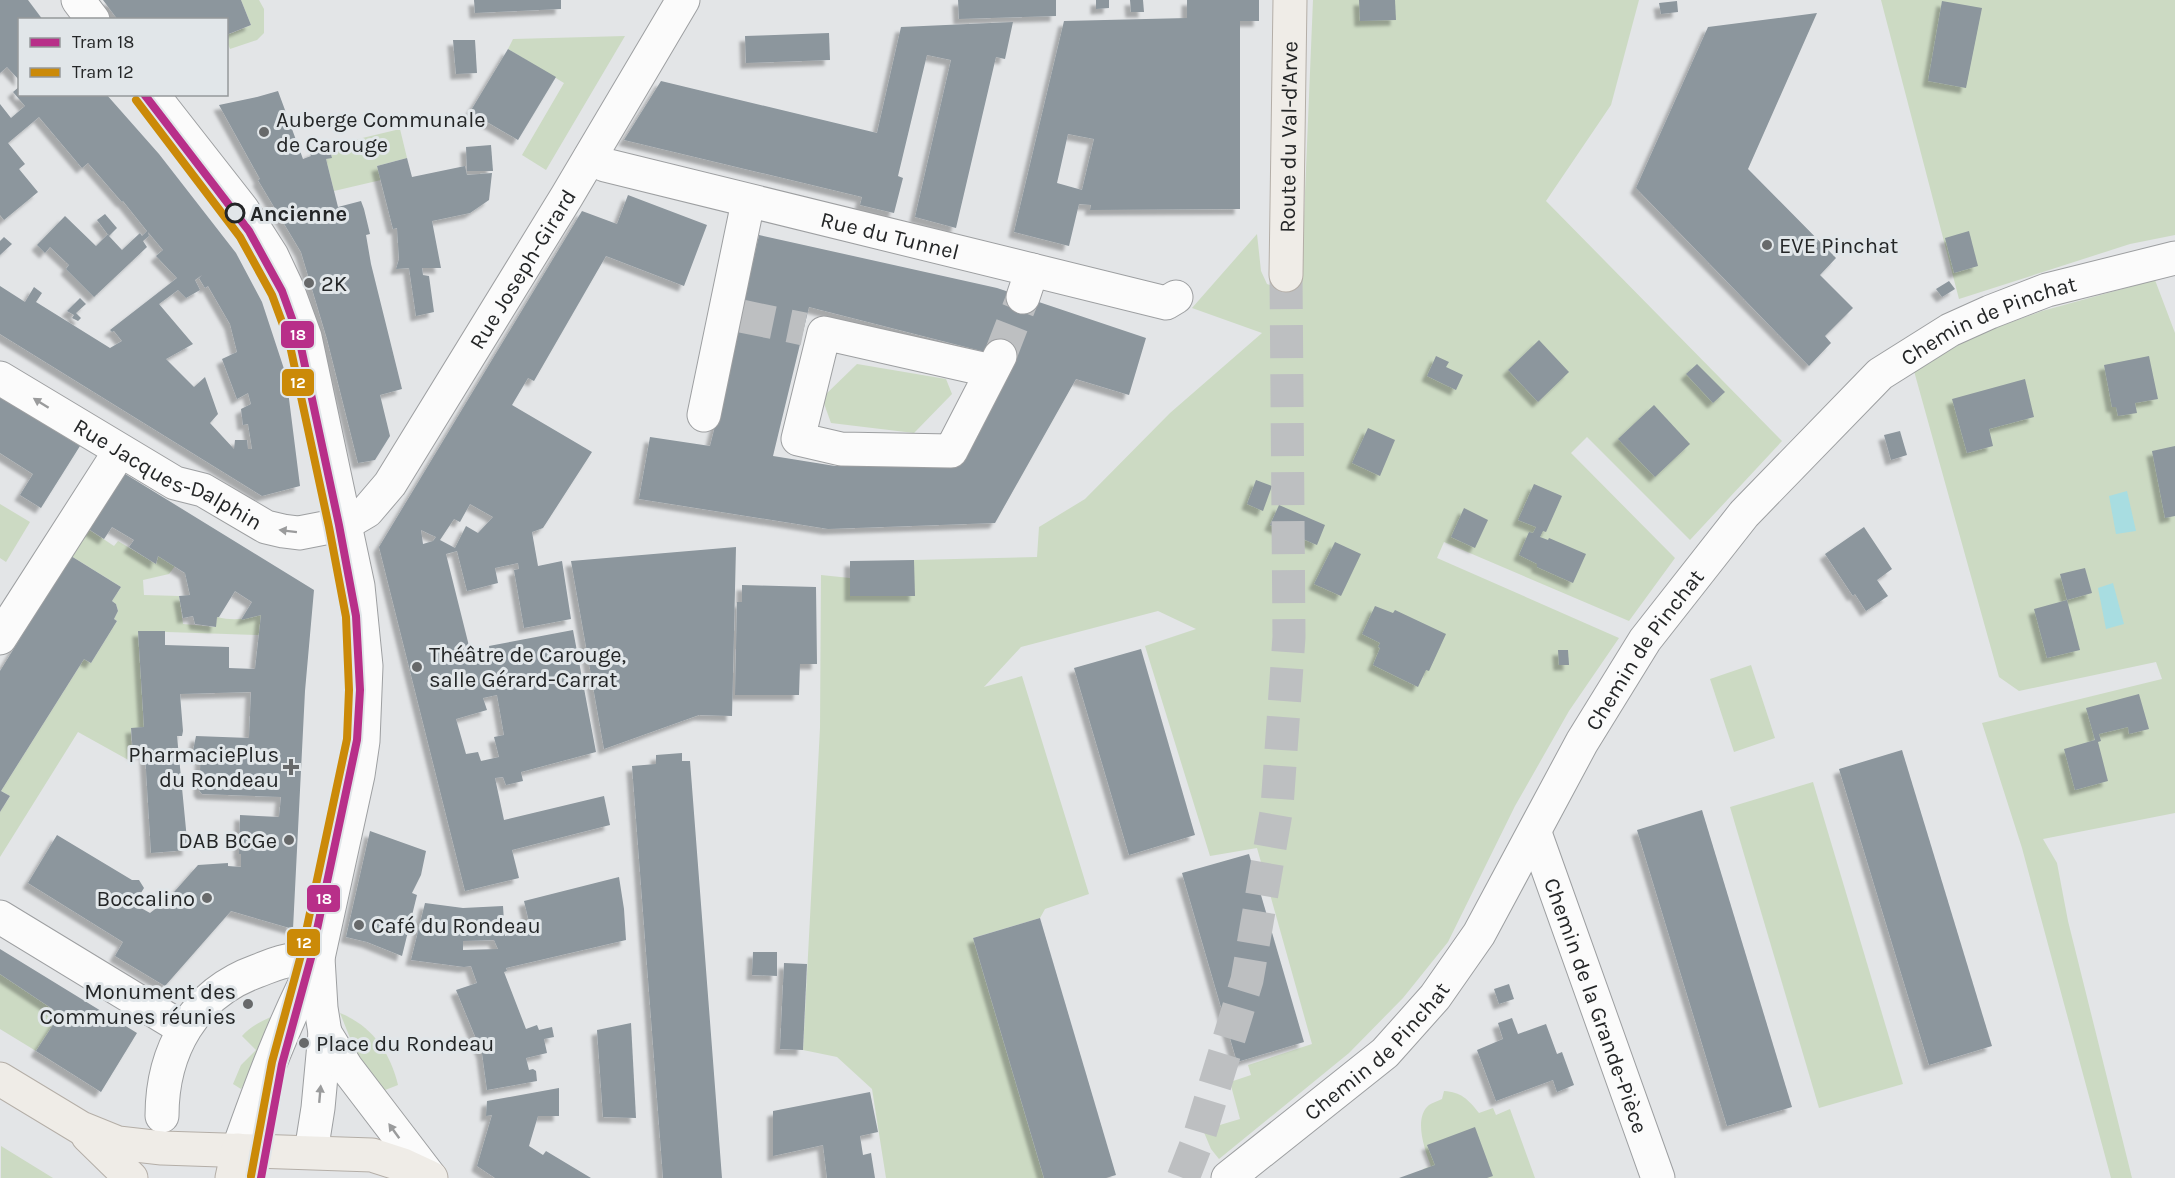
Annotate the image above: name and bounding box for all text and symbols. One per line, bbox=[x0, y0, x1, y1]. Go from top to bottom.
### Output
legend bbox=[18, 18, 228, 96]
text: Tram 18 bbox=[72, 31, 134, 53]
street label: Route du Val-d'Arve bbox=[1275, 41, 1303, 233]
text: Tram 12 bbox=[72, 61, 134, 83]
place label: Auberge Communale de Carouge bbox=[276, 107, 486, 158]
marker: Auberge Communale de Carouge bbox=[257, 125, 271, 139]
street label: Rue Joseph-Girard bbox=[464, 185, 582, 354]
place label: Ancienne bbox=[250, 201, 347, 227]
marker: Ancienne bbox=[225, 203, 245, 223]
street label: Rue du Tunnel bbox=[818, 207, 962, 266]
place label: EVE Pinchat bbox=[1779, 233, 1898, 259]
marker: EVE Pinchat bbox=[1760, 238, 1774, 252]
place label: 2K bbox=[321, 271, 347, 297]
street label: Chemin de Pinchat bbox=[1896, 271, 2079, 371]
marker: 2K bbox=[302, 276, 316, 290]
line badge: 18 bbox=[280, 320, 315, 349]
text: 18 bbox=[290, 325, 306, 344]
line badge: 12 bbox=[281, 368, 315, 397]
text: 12 bbox=[290, 373, 306, 392]
one-way arrow bbox=[33, 398, 49, 409]
street label: Rue Jacques-Dalphin bbox=[69, 413, 267, 536]
one-way arrow bbox=[278, 527, 297, 536]
street label: Chemin de Pinchat bbox=[1580, 564, 1710, 735]
place label: Théâtre de Carouge, salle Gérard-Carrat bbox=[429, 642, 626, 693]
marker: Théâtre de Carouge, salle Gérard-Carrat bbox=[410, 660, 424, 674]
place label: PharmaciePlus du Rondeau bbox=[128, 742, 279, 793]
marker: PharmaciePlus du Rondeau bbox=[284, 760, 298, 774]
place label: DAB BCGe bbox=[178, 828, 277, 854]
marker: DAB BCGe bbox=[282, 833, 296, 847]
street label: Chemin de la Grande-Pièce bbox=[1538, 875, 1653, 1137]
line badge: 18 bbox=[306, 884, 341, 913]
place label: Boccalino bbox=[96, 886, 195, 912]
text: 18 bbox=[316, 889, 332, 908]
marker: Boccalino bbox=[200, 891, 214, 905]
place label: Café du Rondeau bbox=[371, 913, 541, 939]
marker: Café du Rondeau bbox=[352, 918, 366, 932]
line badge: 12 bbox=[286, 928, 321, 957]
text: 12 bbox=[296, 933, 312, 952]
street label: Chemin de Pinchat bbox=[1299, 977, 1455, 1126]
place label: Monument des Communes réunies bbox=[39, 979, 236, 1030]
marker: Monument des Communes réunies bbox=[241, 997, 255, 1011]
place label: Place du Rondeau bbox=[316, 1031, 494, 1057]
marker: Place du Rondeau bbox=[297, 1036, 311, 1050]
one-way arrow bbox=[315, 1085, 324, 1104]
one-way arrow bbox=[388, 1123, 400, 1138]

